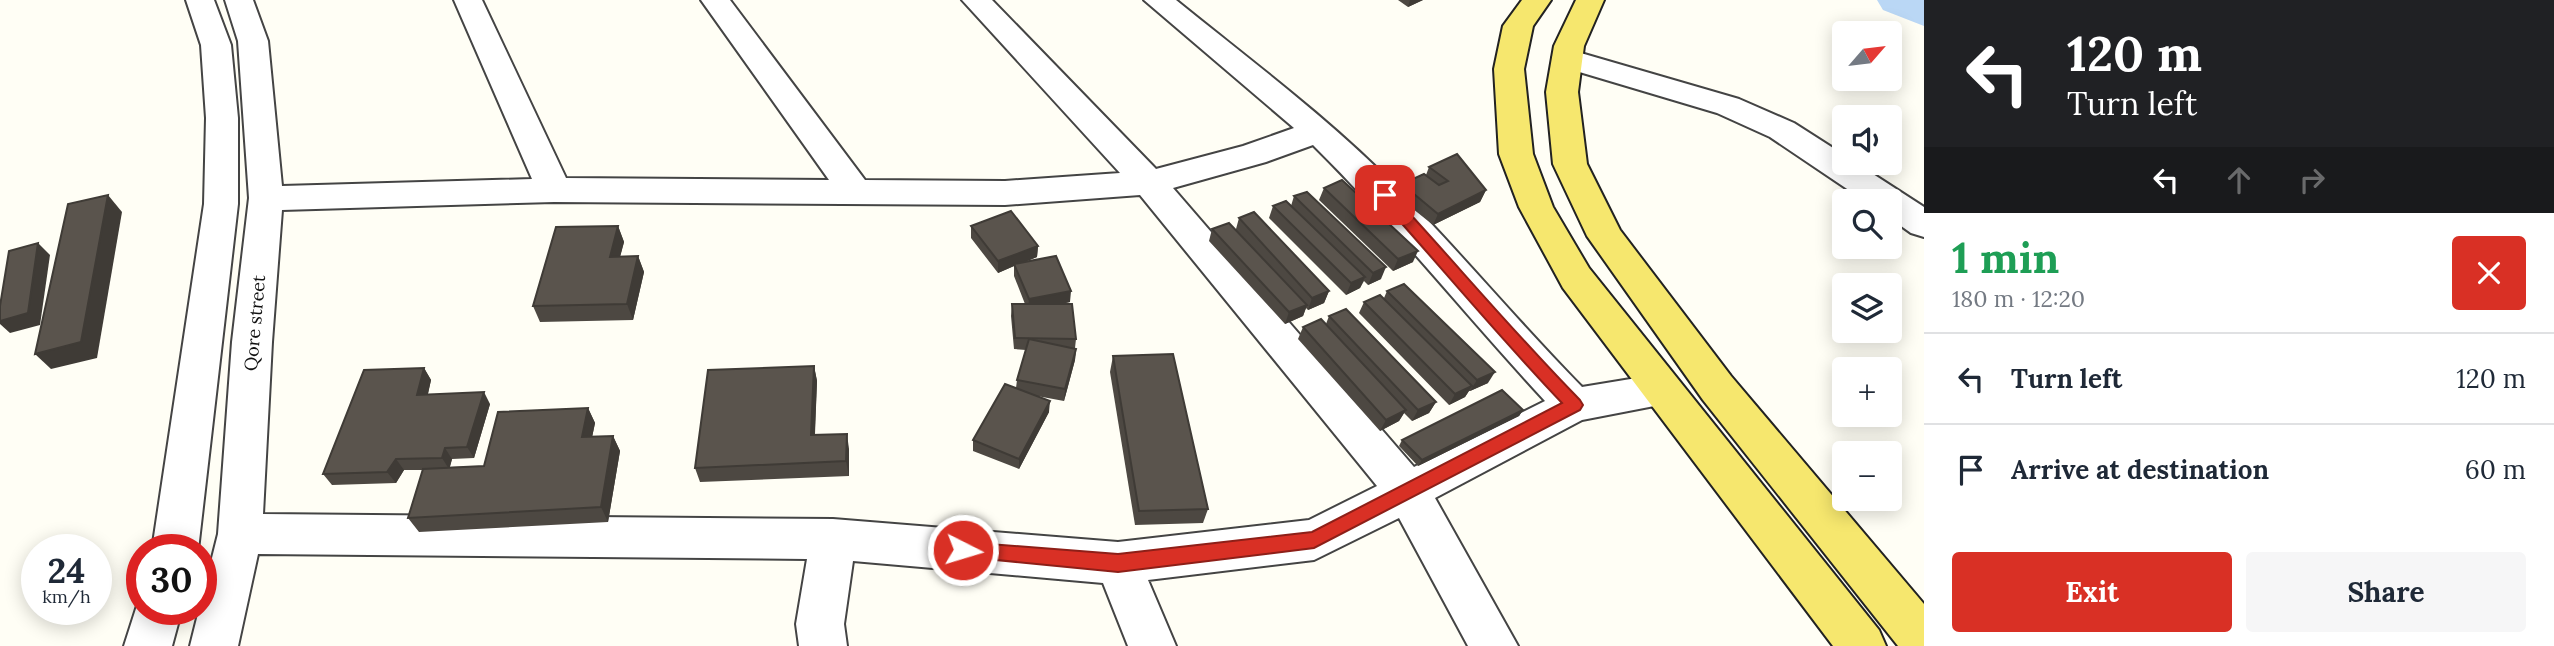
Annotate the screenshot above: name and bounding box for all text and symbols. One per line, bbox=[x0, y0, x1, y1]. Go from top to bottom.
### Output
north arrow bbox=[1832, 21, 1902, 91]
map controls bbox=[1832, 21, 1902, 511]
text: 120 m bbox=[2067, 22, 2202, 84]
icon: left bbox=[1952, 28, 2043, 119]
text: Turn left bbox=[2067, 83, 2197, 124]
button: sound bbox=[1832, 105, 1902, 175]
icon: left bbox=[2147, 161, 2185, 199]
icon: ahead bbox=[2220, 161, 2258, 199]
icon: right bbox=[2293, 161, 2331, 199]
pin bbox=[1355, 165, 1415, 225]
icon: arrive bbox=[1366, 176, 1404, 214]
button: search bbox=[1832, 189, 1902, 259]
text: 1 min bbox=[1952, 231, 2059, 285]
button: close bbox=[2452, 236, 2526, 310]
button: layers bbox=[1832, 273, 1902, 343]
street label: Qore street bbox=[239, 274, 270, 372]
text: 180 m · 12:20 bbox=[1952, 284, 2085, 313]
button: + bbox=[1832, 357, 1902, 427]
icon: left bbox=[1952, 360, 1990, 398]
text: Turn left bbox=[2011, 362, 2122, 395]
text: 120 m bbox=[2456, 362, 2526, 395]
button: − bbox=[1832, 441, 1902, 511]
icon: arrive bbox=[1952, 451, 1990, 489]
text: Arrive at destination bbox=[2011, 453, 2269, 486]
text: 60 m bbox=[2465, 453, 2526, 486]
position arrow bbox=[926, 513, 1000, 587]
speed limit sign: 30 bbox=[126, 534, 217, 625]
text: 24 bbox=[48, 548, 85, 593]
button: Exit bbox=[1952, 552, 2232, 632]
button: Share bbox=[2246, 552, 2526, 632]
text: km/h bbox=[42, 585, 91, 608]

